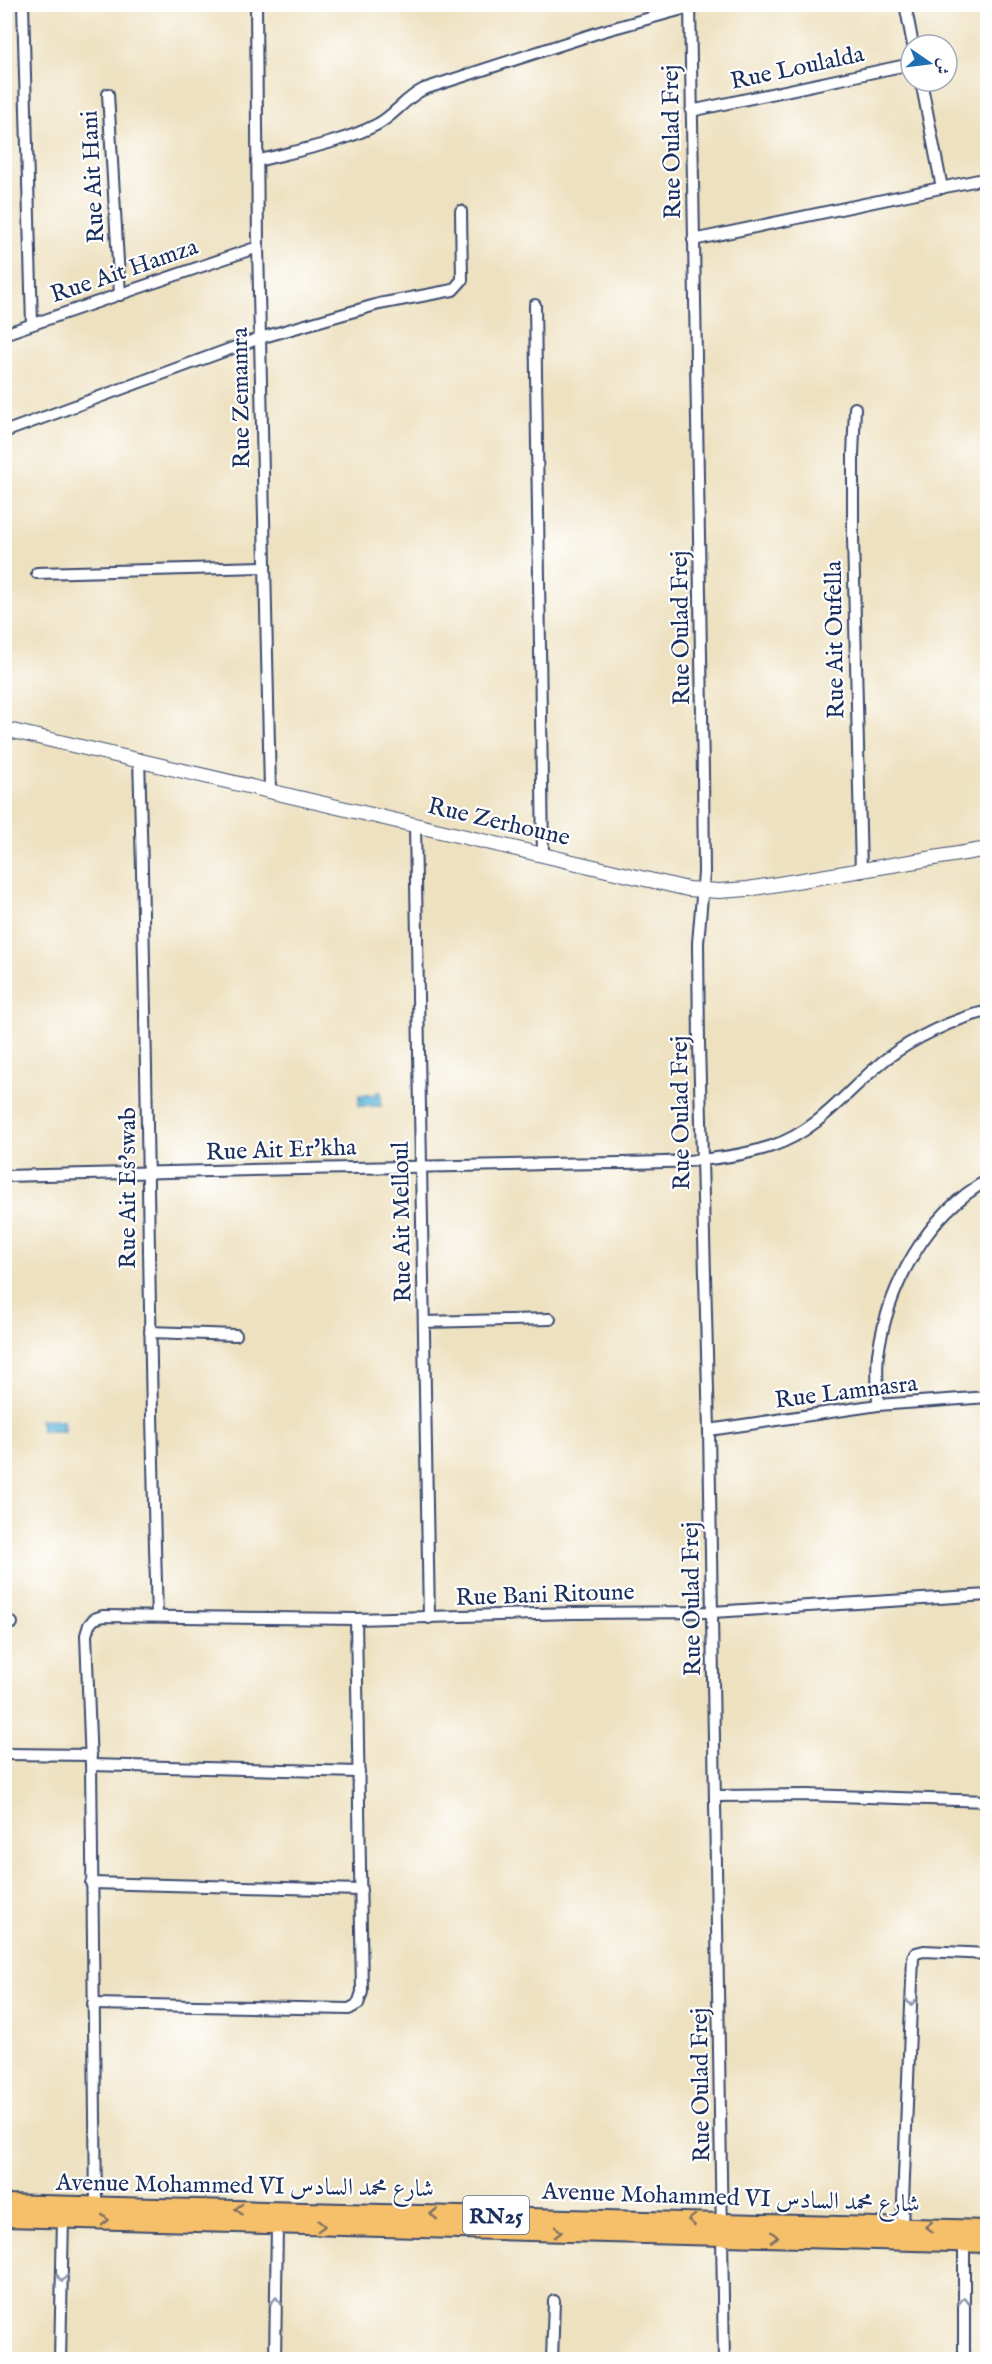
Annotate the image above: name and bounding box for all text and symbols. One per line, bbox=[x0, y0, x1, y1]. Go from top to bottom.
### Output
north arrow bbox=[899, 33, 959, 93]
street label: Rue Loulalda bbox=[728, 39, 868, 98]
text: ش bbox=[930, 56, 953, 76]
street label: Rue Oulad Frej bbox=[656, 64, 689, 220]
street label: Rue Ait Hani bbox=[75, 110, 112, 244]
street label: Rue Ait Hamza bbox=[47, 232, 203, 311]
street label: Rue Zemamra bbox=[225, 326, 258, 469]
street label: Rue Oulad Frej bbox=[665, 550, 698, 706]
street label: Rue Ait Oufella bbox=[819, 560, 852, 719]
street label: Rue Zerhoune bbox=[424, 791, 573, 854]
street label: Rue Oulad Frej bbox=[665, 1035, 698, 1191]
street label: Rue Ait Es'swab bbox=[113, 1107, 144, 1269]
street label: Rue Ait Er'kha bbox=[205, 1132, 358, 1169]
street label: Rue Ait Melloul bbox=[386, 1141, 419, 1303]
street label: Rue Lamnasra bbox=[773, 1368, 920, 1417]
street label: Rue Oulad Frej bbox=[676, 1521, 709, 1677]
street label: Rue Bani Ritoune bbox=[455, 1577, 635, 1614]
one-way arrow bbox=[905, 1997, 918, 2006]
street label: Rue Oulad Frej bbox=[685, 2007, 718, 2163]
street label: Avenue Mohammed VI شارع محمد السادس bbox=[55, 2168, 434, 2208]
street label: Avenue Mohammed VI شارع محمد السادس bbox=[540, 2176, 921, 2224]
road number: RN25 bbox=[463, 2196, 529, 2234]
one-way arrow bbox=[235, 2203, 244, 2215]
one-way arrow bbox=[430, 2207, 439, 2220]
one-way arrow bbox=[100, 2214, 109, 2227]
one-way arrow bbox=[688, 2214, 697, 2226]
one-way arrow bbox=[316, 2220, 325, 2232]
one-way arrow bbox=[925, 2220, 934, 2233]
one-way arrow bbox=[553, 2226, 562, 2238]
one-way arrow bbox=[769, 2231, 778, 2244]
one-way arrow bbox=[56, 2273, 68, 2282]
one-way arrow bbox=[270, 2297, 282, 2306]
one-way arrow bbox=[958, 2297, 970, 2306]

